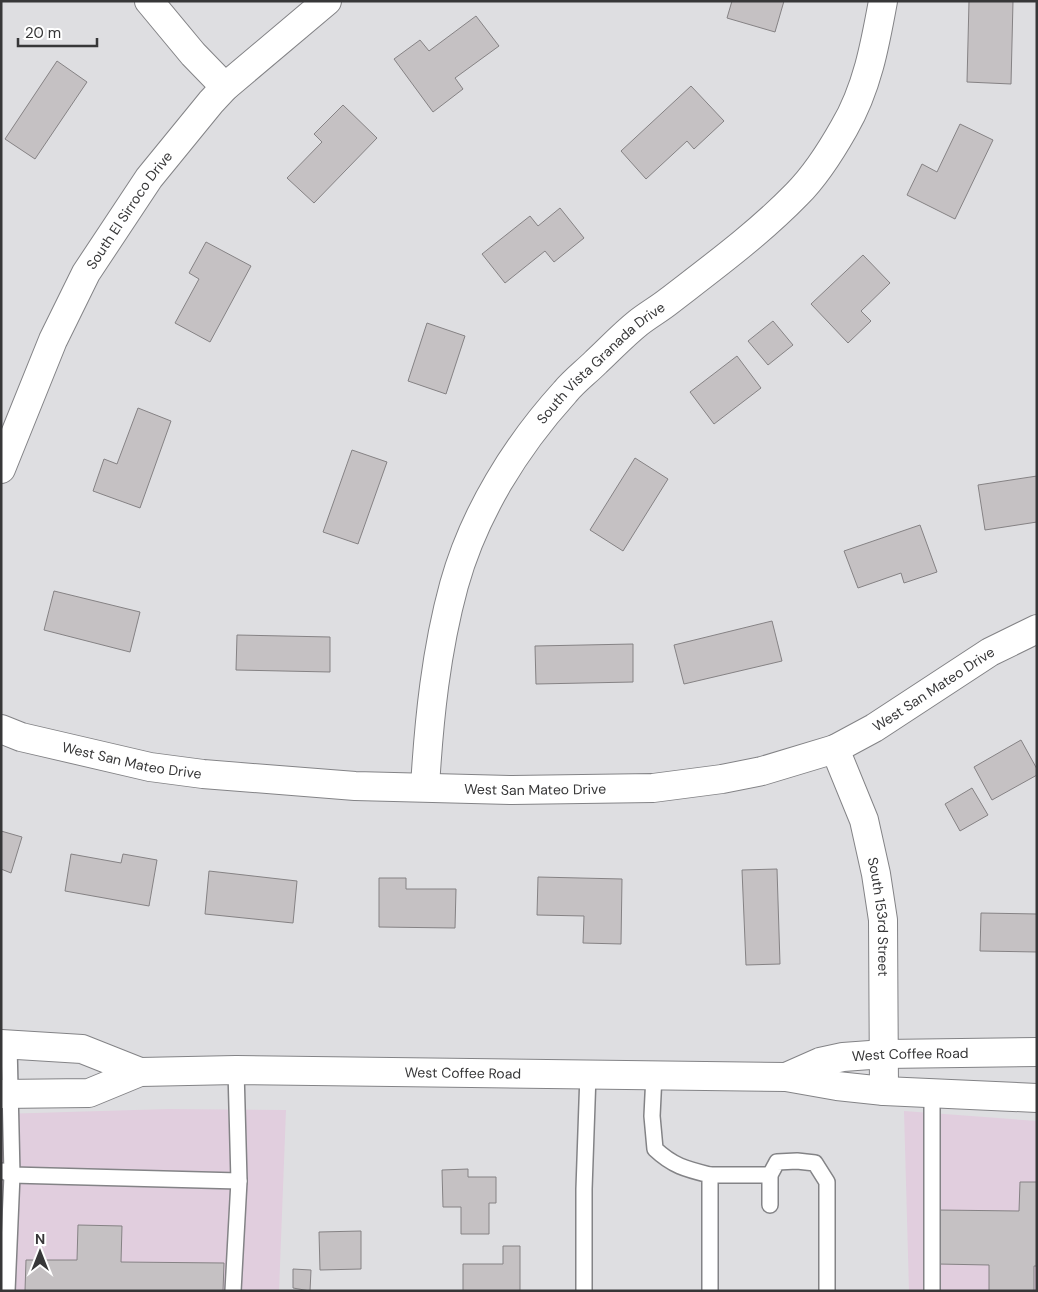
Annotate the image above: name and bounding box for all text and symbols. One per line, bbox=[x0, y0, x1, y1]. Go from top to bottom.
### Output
scale bar bbox=[18, 15, 96, 47]
text: 20 m bbox=[25, 23, 61, 43]
street label: South El Sirroco Drive bbox=[82, 147, 176, 273]
street label: South Vista Granada Drive bbox=[533, 298, 668, 428]
street label: West San Mateo Drive bbox=[869, 643, 998, 735]
street label: West San Mateo Drive bbox=[60, 738, 203, 783]
street label: West San Mateo Drive bbox=[464, 780, 606, 799]
street label: South 153rd Street bbox=[864, 855, 892, 977]
street label: West Coffee Road bbox=[851, 1044, 969, 1065]
street label: West Coffee Road bbox=[404, 1063, 521, 1083]
north arrow bbox=[15, 1227, 65, 1277]
text: N bbox=[35, 1230, 45, 1248]

